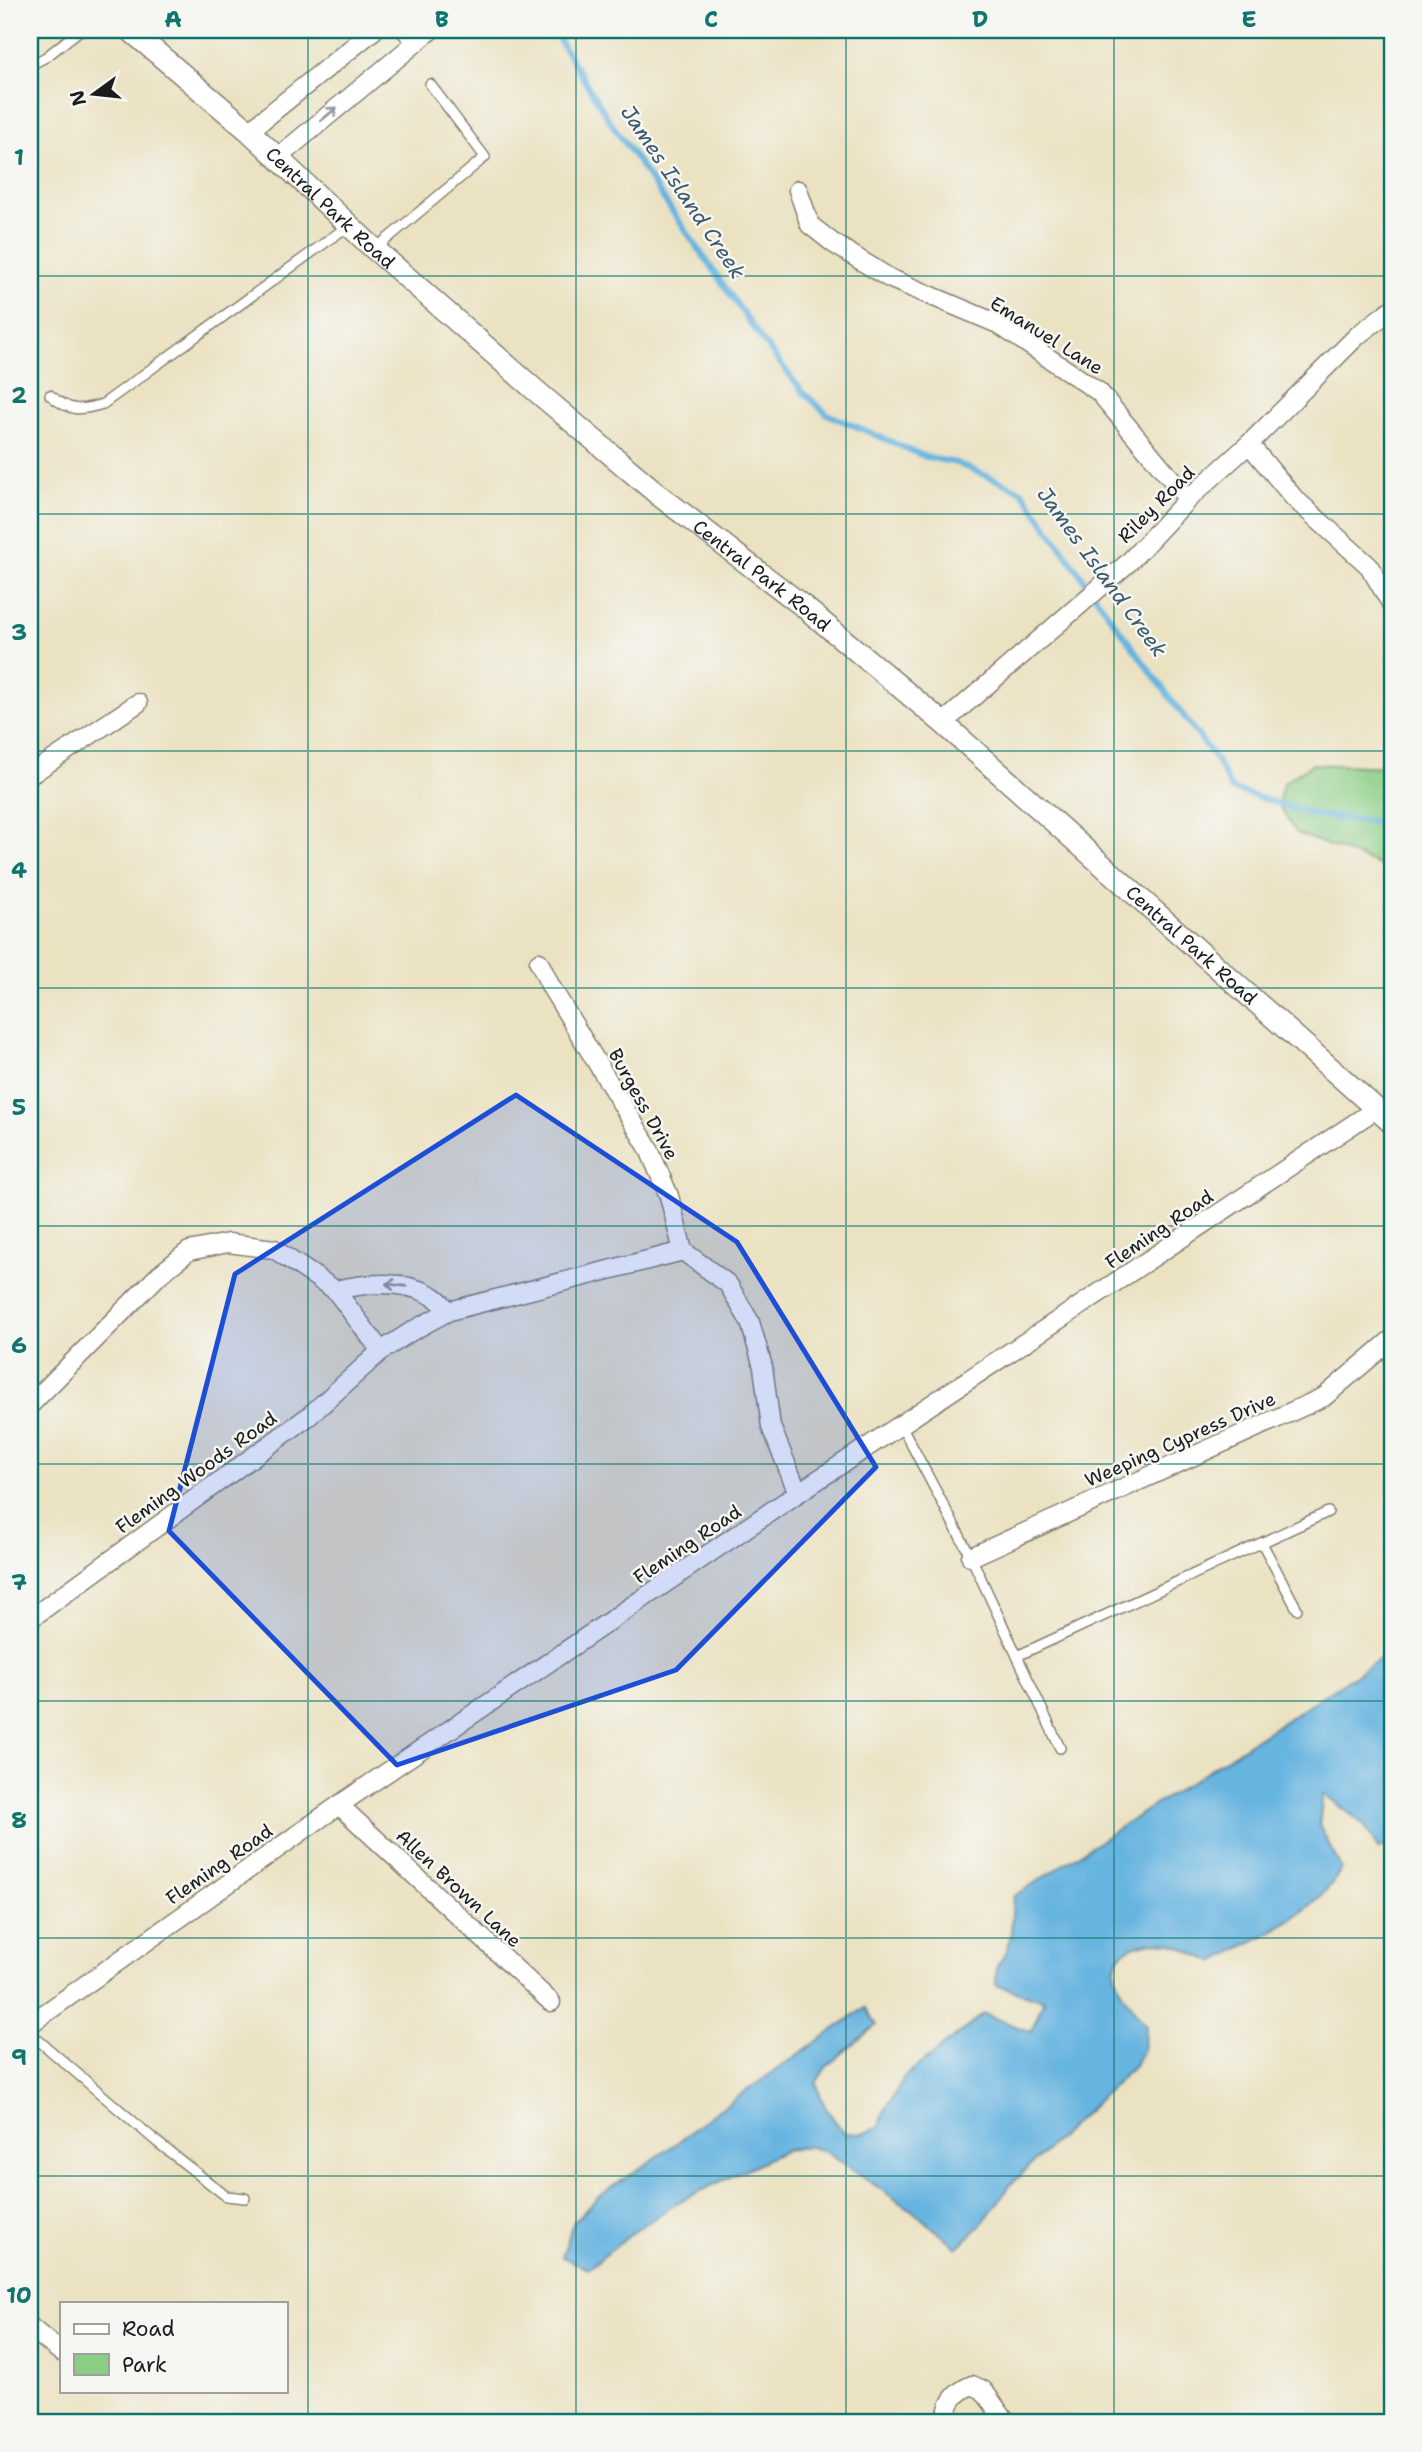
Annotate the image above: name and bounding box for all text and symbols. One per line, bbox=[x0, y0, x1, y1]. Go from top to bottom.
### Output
text: A bbox=[164, 4, 182, 34]
text: B bbox=[435, 4, 449, 34]
text: C bbox=[704, 4, 718, 34]
text: D bbox=[972, 4, 988, 34]
text: E bbox=[1241, 4, 1257, 34]
north arrow bbox=[60, 60, 130, 130]
text: N bbox=[64, 88, 92, 109]
water label: James Island Creek bbox=[614, 99, 752, 285]
one-way arrow bbox=[320, 106, 338, 122]
street label: Central Park Road bbox=[260, 141, 400, 274]
text: 1 bbox=[14, 142, 24, 172]
street label: Emanuel Lane bbox=[985, 291, 1108, 380]
text: 2 bbox=[11, 380, 27, 410]
street label: Riley Road bbox=[1112, 460, 1200, 548]
water label: James Island Creek bbox=[1031, 481, 1173, 663]
street label: Central Park Road bbox=[688, 514, 836, 637]
text: 3 bbox=[11, 617, 27, 647]
text: 4 bbox=[11, 855, 27, 885]
street label: Central Park Road bbox=[1120, 880, 1263, 1010]
street label: Burgess Drive bbox=[603, 1044, 684, 1164]
text: 5 bbox=[12, 1092, 26, 1122]
street label: Fleming Road bbox=[1100, 1184, 1218, 1275]
one-way arrow bbox=[385, 1279, 408, 1292]
text: 6 bbox=[11, 1330, 27, 1360]
street label: Weeping Cypress Drive bbox=[1081, 1386, 1280, 1493]
street label: Fleming Woods Road bbox=[111, 1405, 282, 1539]
street label: Fleming Road bbox=[628, 1499, 746, 1590]
text: 7 bbox=[11, 1567, 27, 1597]
text: 8 bbox=[11, 1805, 27, 1835]
street label: Fleming Road bbox=[161, 1818, 278, 1911]
street label: Allen Brown Lane bbox=[391, 1824, 527, 1953]
text: 9 bbox=[11, 2042, 27, 2072]
text: 10 bbox=[6, 2280, 32, 2310]
legend bbox=[60, 2302, 287, 2392]
text: Road bbox=[122, 2315, 175, 2343]
text: Park bbox=[122, 2351, 167, 2379]

